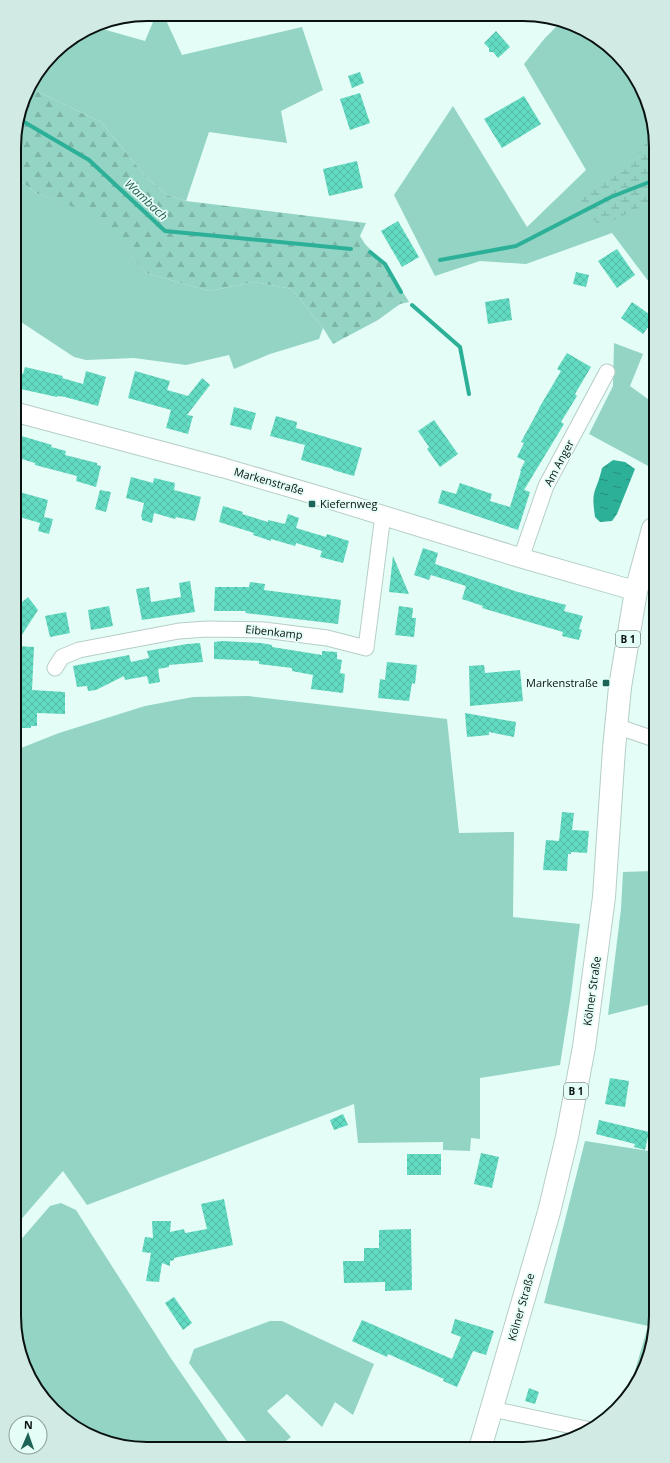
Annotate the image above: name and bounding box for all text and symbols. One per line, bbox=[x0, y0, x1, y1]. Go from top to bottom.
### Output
water label: Wambach bbox=[121, 175, 172, 224]
street label: Am Anger bbox=[540, 437, 577, 489]
street label: Markenstraße bbox=[232, 463, 306, 498]
place label: Kiefernweg bbox=[320, 496, 378, 511]
marker: Kiefernweg bbox=[307, 499, 317, 509]
street label: Eibenkamp bbox=[245, 621, 304, 642]
road number: B 1 bbox=[616, 631, 640, 647]
place label: Markenstraße bbox=[526, 675, 598, 690]
marker: Markenstraße bbox=[601, 678, 611, 688]
street label: Kölner Straße bbox=[579, 955, 604, 1027]
road number: B 1 bbox=[564, 1083, 588, 1099]
street label: Kölner Straße bbox=[504, 1271, 537, 1343]
north arrow bbox=[8, 1415, 48, 1455]
text: N bbox=[24, 1417, 33, 1432]

